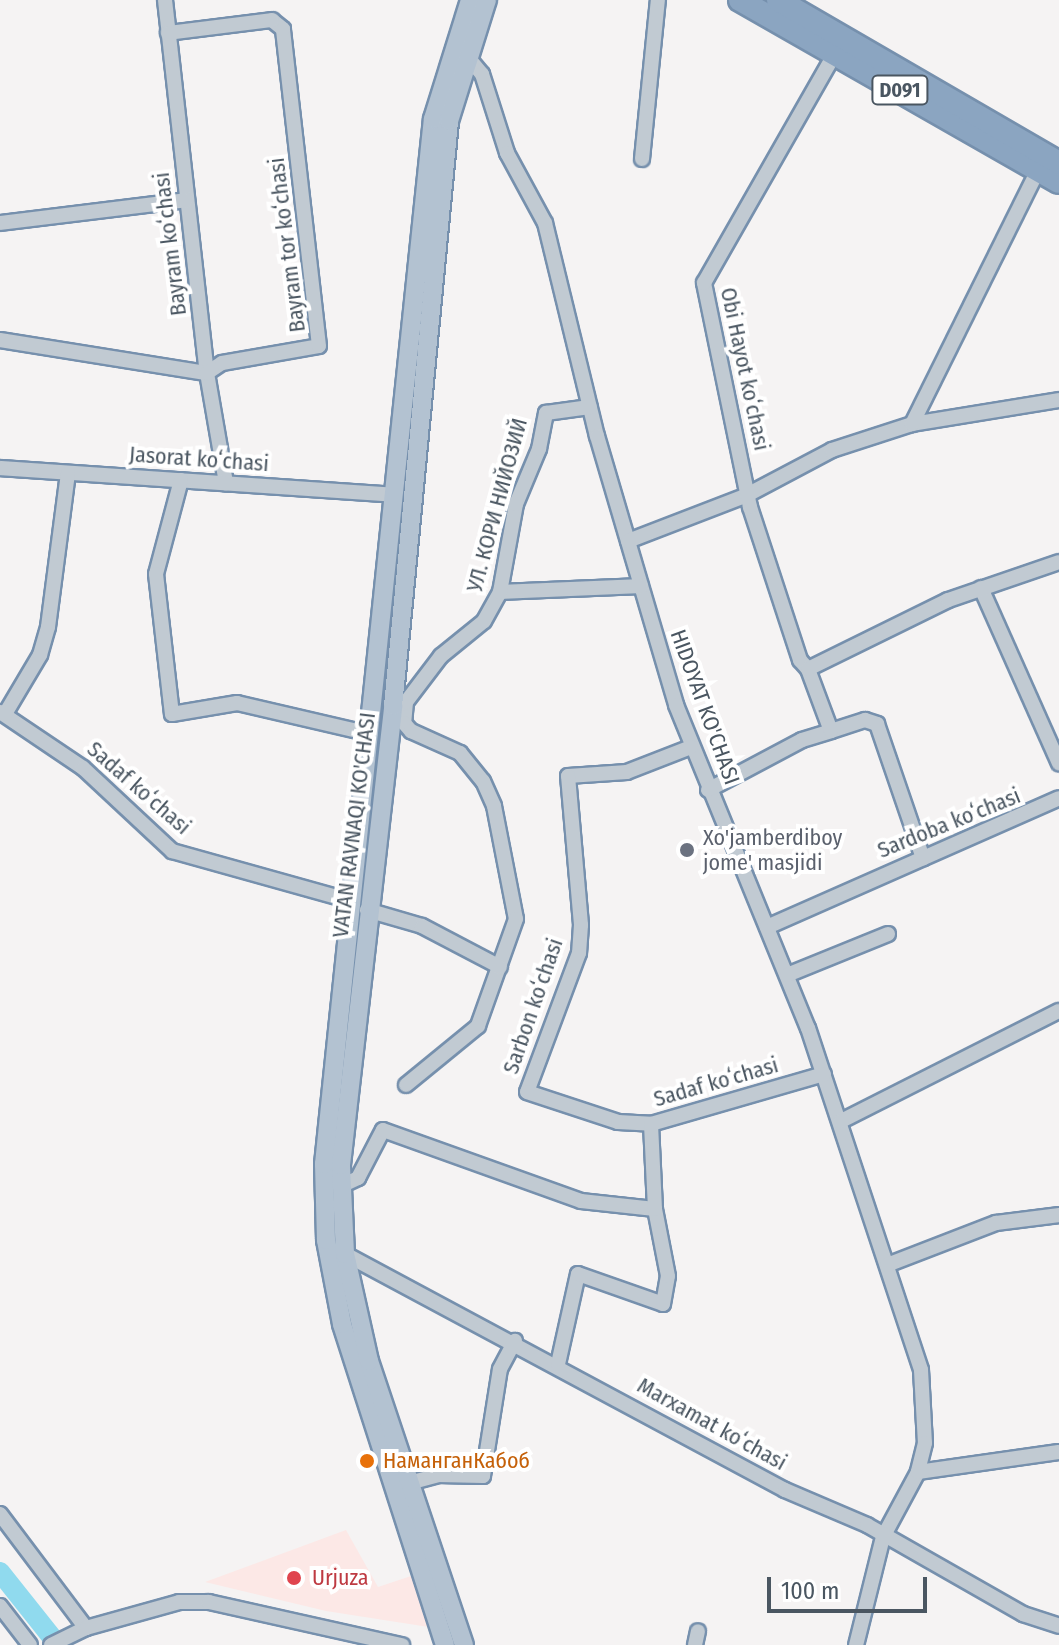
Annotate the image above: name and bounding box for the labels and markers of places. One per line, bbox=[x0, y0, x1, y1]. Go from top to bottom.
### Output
place label: Xo'jamberdiboy jome' masjidi bbox=[703, 824, 842, 876]
marker: Xo'jamberdiboy jome' masjidi bbox=[678, 841, 696, 859]
place label: НаманганКабоб bbox=[383, 1448, 530, 1474]
marker: НаманганКабоб bbox=[358, 1452, 376, 1470]
place label: Urjuza bbox=[312, 1565, 369, 1591]
marker: Urjuza bbox=[283, 1567, 305, 1589]

